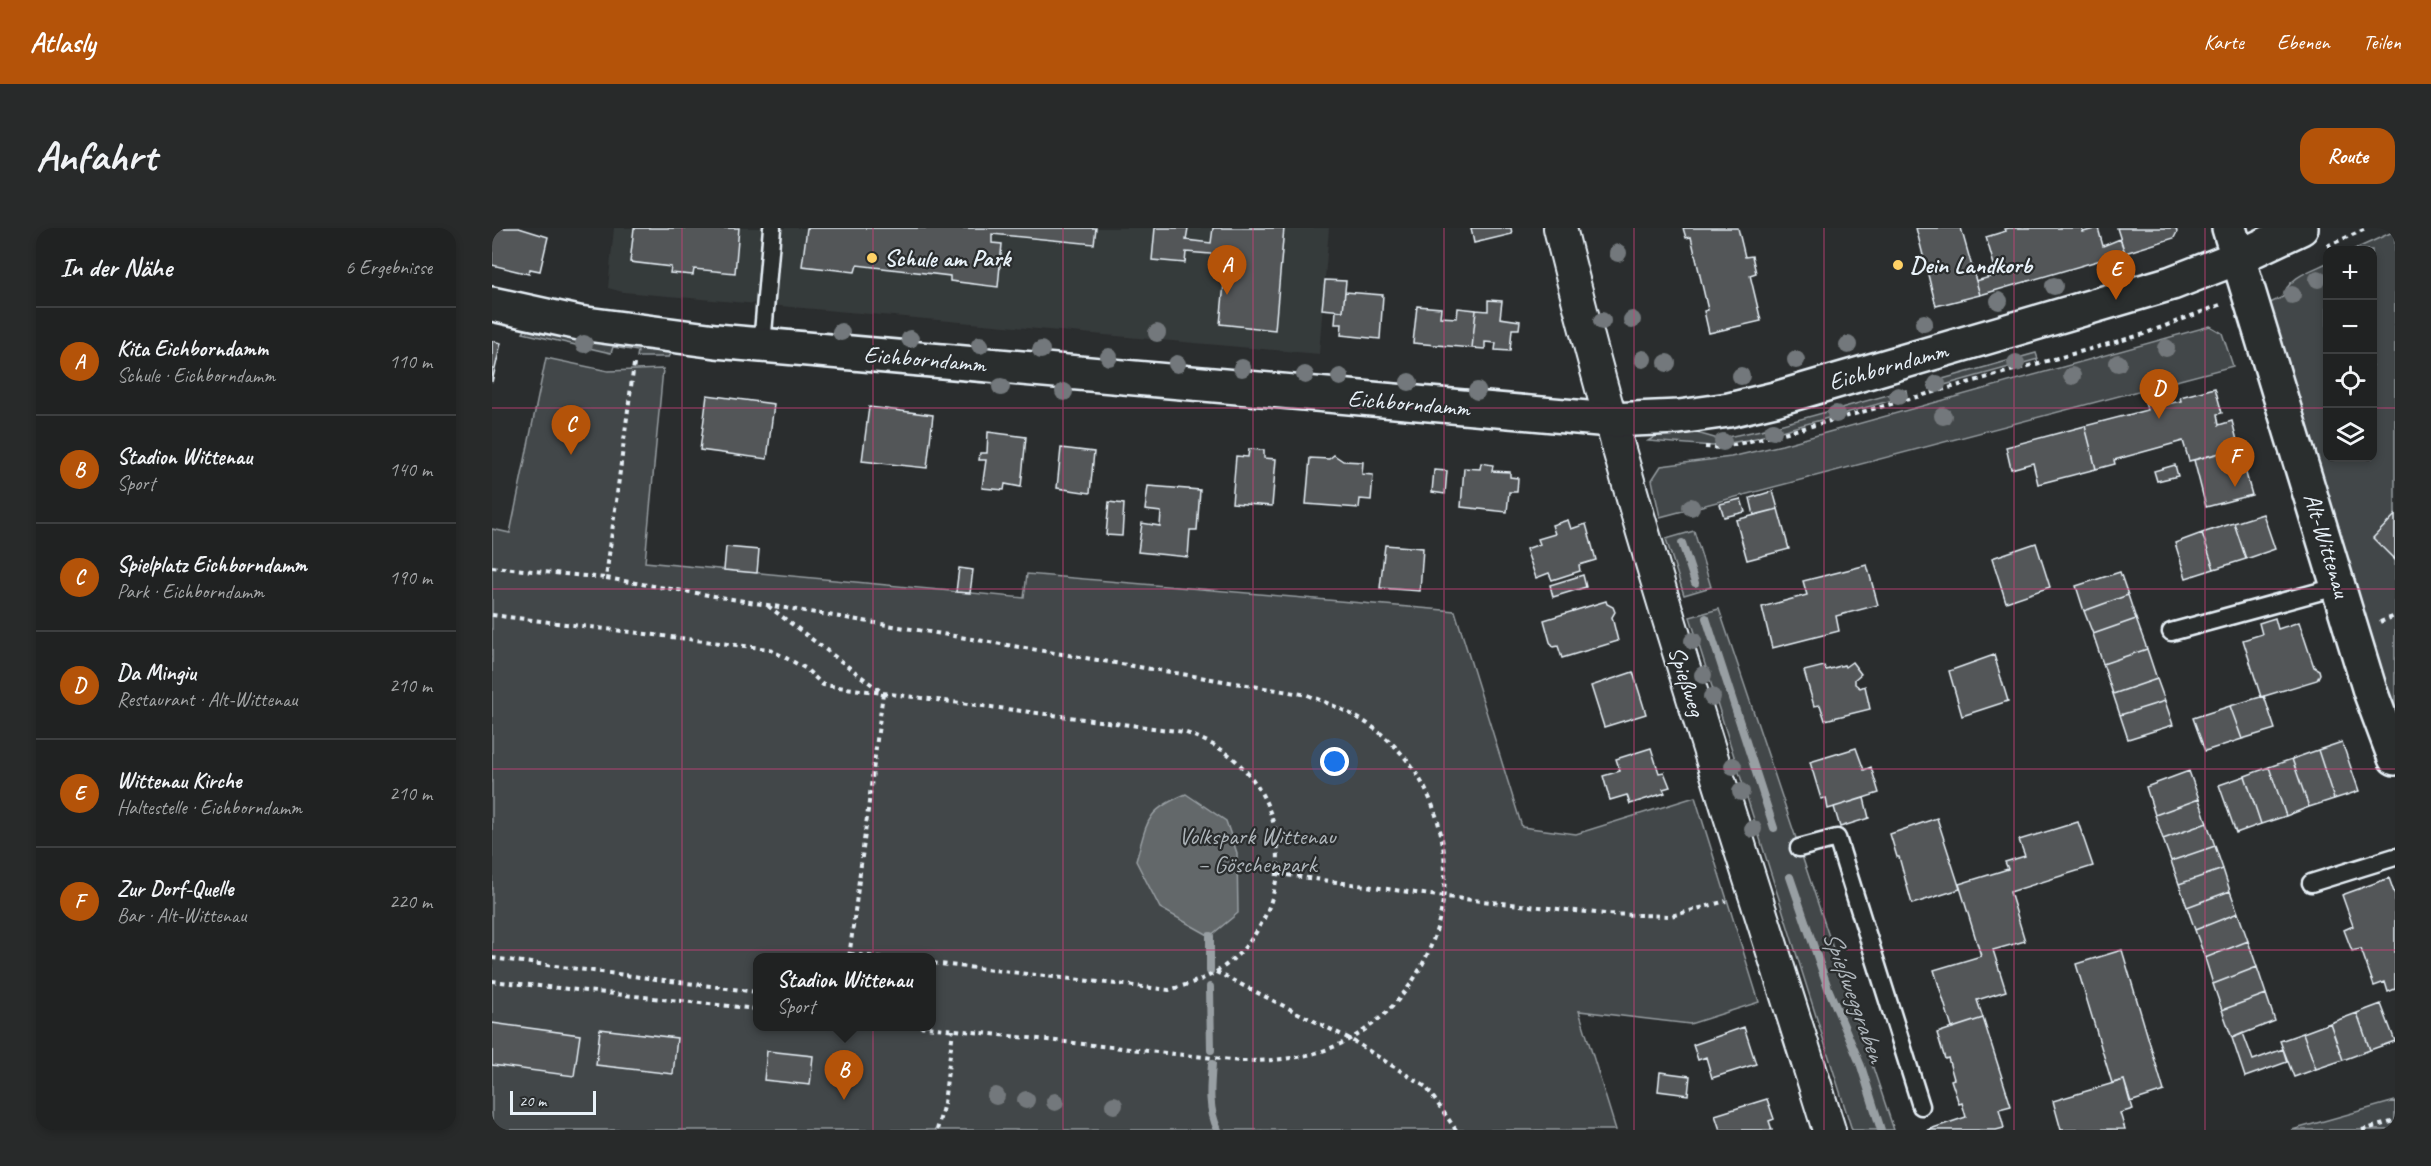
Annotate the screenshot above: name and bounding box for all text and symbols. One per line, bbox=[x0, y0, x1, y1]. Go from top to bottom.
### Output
text: Atlasly bbox=[30, 25, 95, 60]
text: Karte bbox=[2204, 29, 2244, 55]
text: Ebenen bbox=[2277, 29, 2330, 55]
text: Teilen bbox=[2363, 29, 2401, 55]
button: Route bbox=[2300, 128, 2395, 184]
text: Anfahrt bbox=[36, 130, 156, 183]
place label: Schule am Park bbox=[884, 243, 1012, 273]
pin: A bbox=[1208, 245, 1246, 295]
map controls bbox=[2323, 246, 2377, 462]
button: + bbox=[2323, 246, 2377, 300]
place label: Dein Landkorb bbox=[1910, 250, 2034, 280]
pin: E bbox=[2096, 250, 2136, 300]
text: In der Nähe bbox=[60, 251, 172, 284]
marker: Schule am Park bbox=[865, 251, 879, 265]
text: 6 Ergebnisse bbox=[345, 255, 432, 280]
marker: Dein Landkorb bbox=[1891, 258, 1905, 272]
button: − bbox=[2323, 300, 2377, 354]
street label: Eichborndamm bbox=[1825, 334, 1952, 397]
text: Kita Eichborndamm bbox=[117, 335, 268, 363]
street label: Eichborndamm bbox=[863, 339, 989, 379]
text: A bbox=[74, 349, 85, 374]
text: 110 m bbox=[389, 349, 432, 374]
button: locate bbox=[2323, 354, 2377, 408]
text: Schule · Eichborndamm bbox=[117, 363, 275, 388]
pin: D bbox=[2140, 370, 2178, 419]
street label: Eichborndamm bbox=[1347, 383, 1473, 423]
pin: C bbox=[552, 406, 590, 455]
button: layers bbox=[2323, 408, 2377, 462]
pin: F bbox=[2216, 438, 2254, 487]
text: Stadion Wittenau bbox=[117, 443, 252, 471]
text: B bbox=[74, 457, 85, 482]
text: 140 m bbox=[389, 457, 432, 482]
text: Sport bbox=[117, 471, 155, 496]
street label: Alt-Wittenau bbox=[2297, 489, 2358, 603]
text: Spielplatz Eichborndamm bbox=[117, 551, 307, 579]
text: C bbox=[75, 565, 84, 590]
text: 190 m bbox=[389, 565, 432, 590]
text: Park · Eichborndamm bbox=[117, 579, 264, 604]
street label: Spießweg bbox=[1662, 642, 1713, 722]
text: Da Mingiu bbox=[117, 659, 196, 687]
text: D bbox=[74, 673, 85, 698]
text: 210 m bbox=[389, 673, 432, 698]
text: Restaurant · Alt-Wittenau bbox=[117, 687, 298, 712]
your location bbox=[1320, 747, 1349, 776]
text: Wittenau Kirche bbox=[117, 767, 241, 795]
text: E bbox=[74, 781, 85, 806]
text: 210 m bbox=[389, 781, 432, 806]
text: Haltestelle · Eichborndamm bbox=[117, 795, 302, 820]
park label: Volkspark Wittenau – Göschenpark bbox=[1178, 821, 1338, 879]
text: Zur Dorf-Quelle bbox=[117, 875, 233, 903]
text: F bbox=[75, 889, 84, 914]
text: 220 m bbox=[389, 889, 432, 914]
text: Bar · Alt-Wittenau bbox=[117, 903, 246, 928]
water label: Spießweggraben bbox=[1815, 926, 1894, 1069]
popup bbox=[753, 953, 936, 1031]
text: Stadion Wittenau bbox=[777, 966, 912, 994]
text: Sport bbox=[777, 994, 815, 1019]
pin: B bbox=[824, 1050, 864, 1100]
scale bar bbox=[510, 1088, 596, 1116]
text: 20 m bbox=[519, 1091, 546, 1111]

